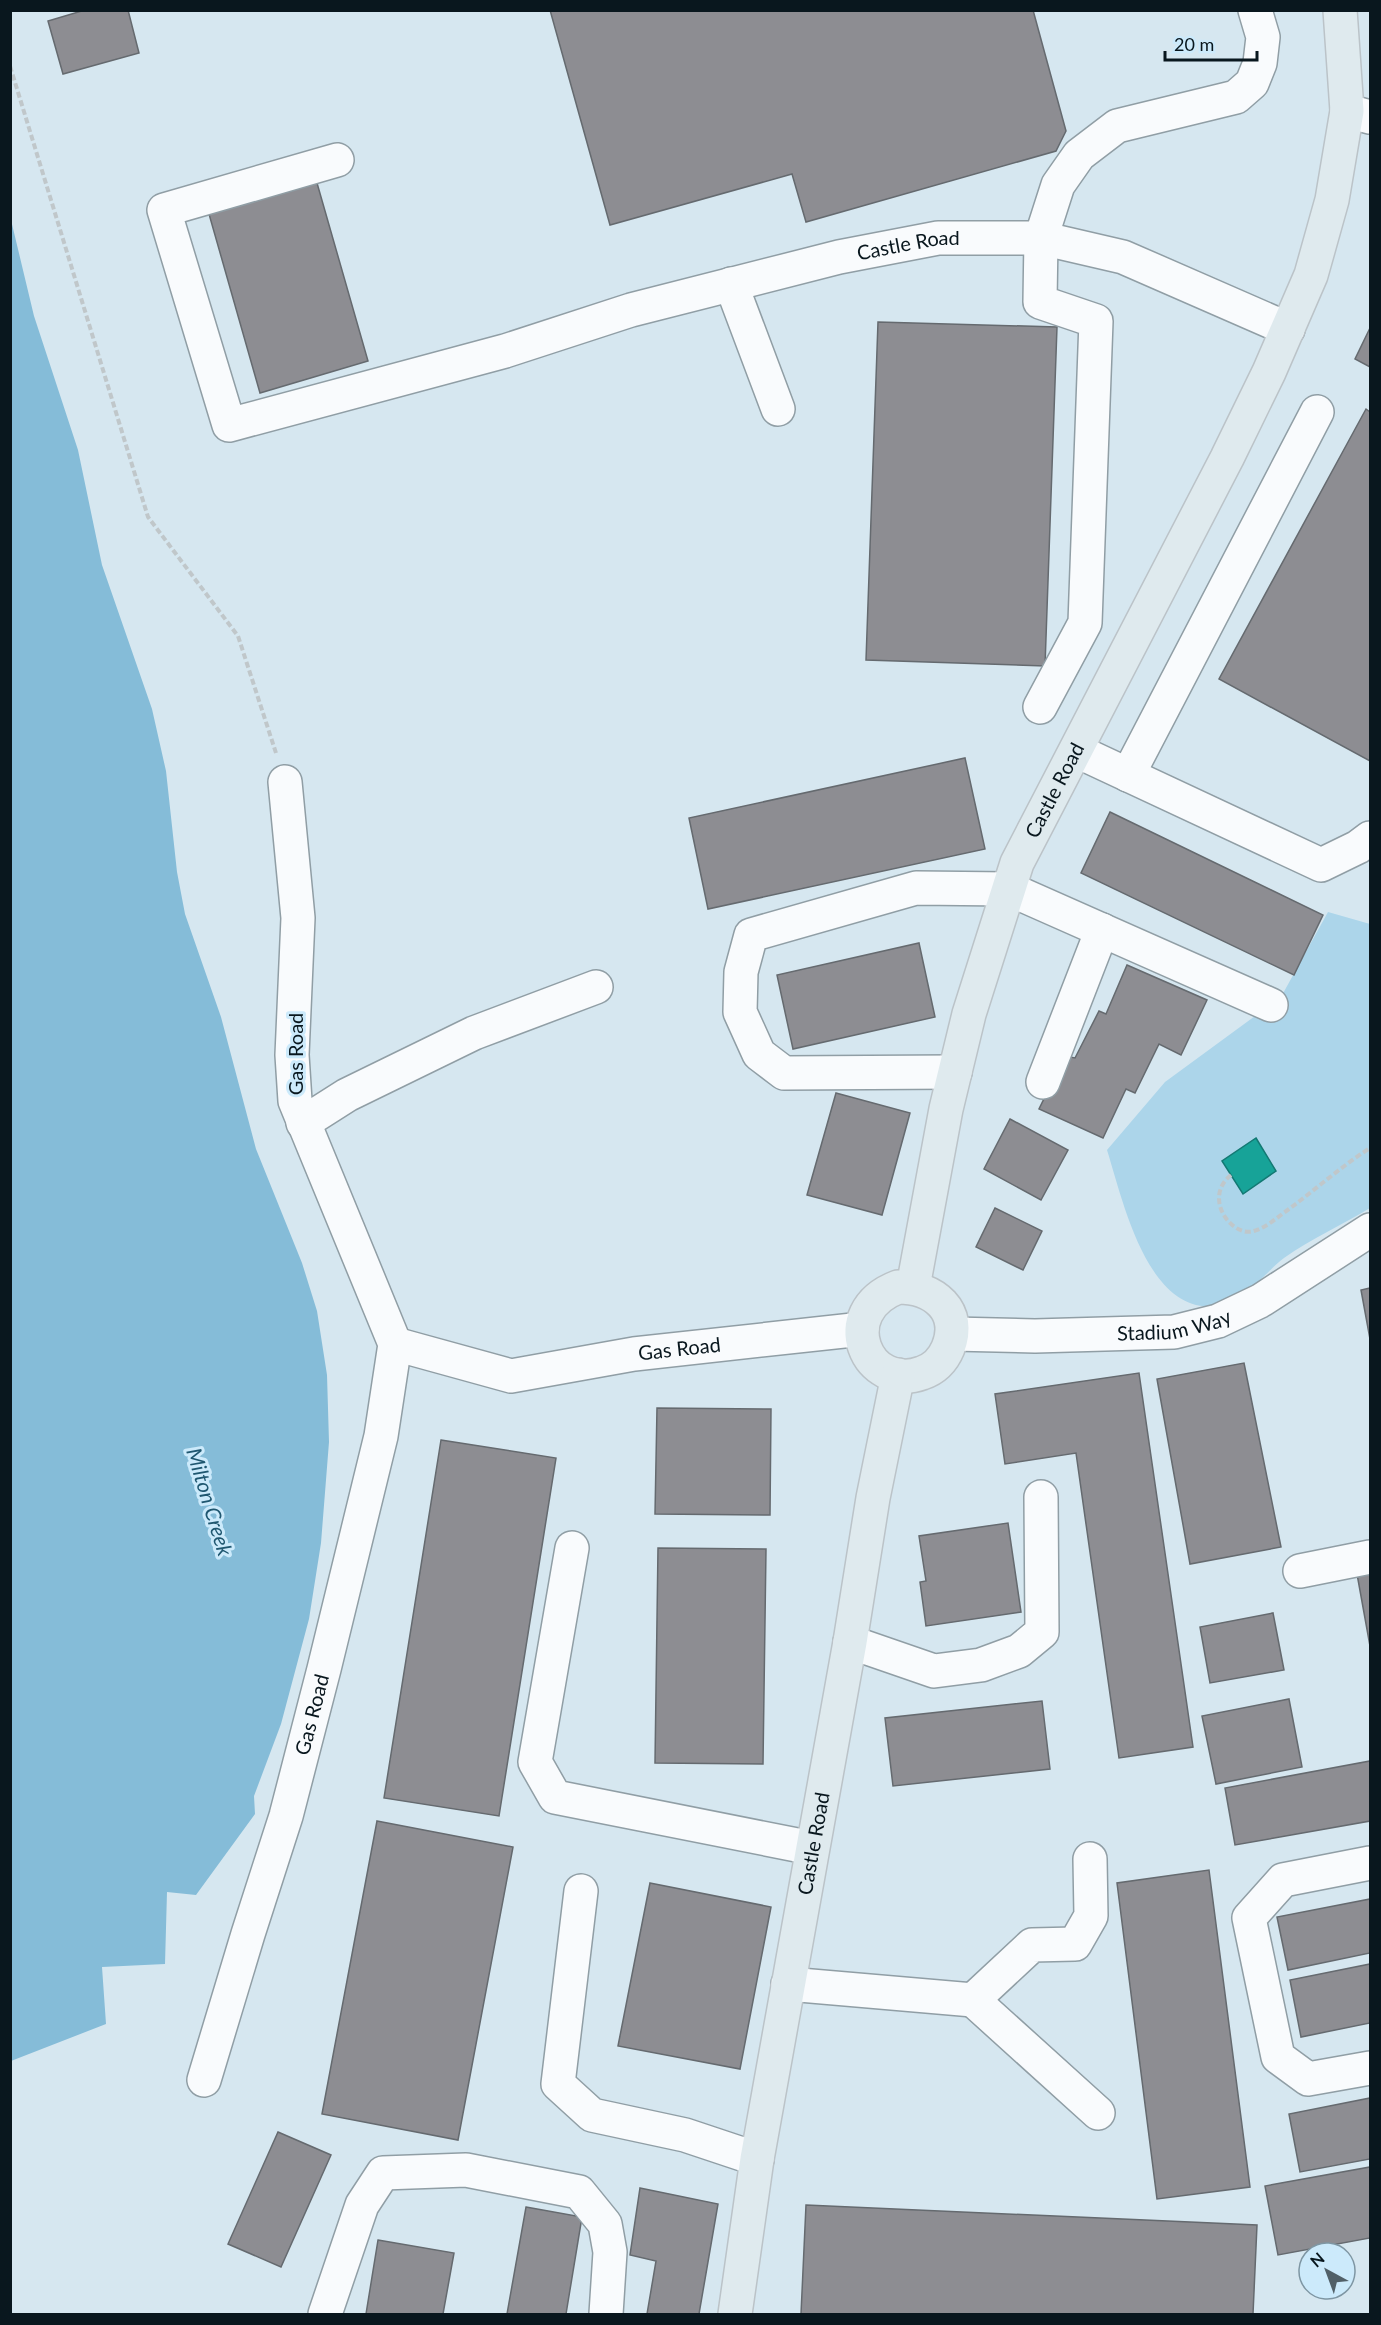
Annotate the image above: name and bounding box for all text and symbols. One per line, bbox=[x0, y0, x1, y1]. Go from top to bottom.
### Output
scale bar bbox=[1165, 24, 1256, 62]
text: 20 m bbox=[1174, 33, 1214, 55]
street label: Castle Road bbox=[855, 225, 960, 264]
street label: Castle Road bbox=[1019, 738, 1088, 842]
street label: Gas Road bbox=[283, 1013, 307, 1095]
street label: Stadium Way bbox=[1117, 1303, 1235, 1345]
street label: Gas Road bbox=[637, 1332, 722, 1364]
water label: Milton Creek bbox=[182, 1445, 239, 1560]
street label: Gas Road bbox=[289, 1671, 333, 1758]
street label: Castle Road bbox=[792, 1790, 834, 1897]
north arrow bbox=[1297, 2241, 1357, 2301]
text: N bbox=[1306, 2248, 1328, 2271]

